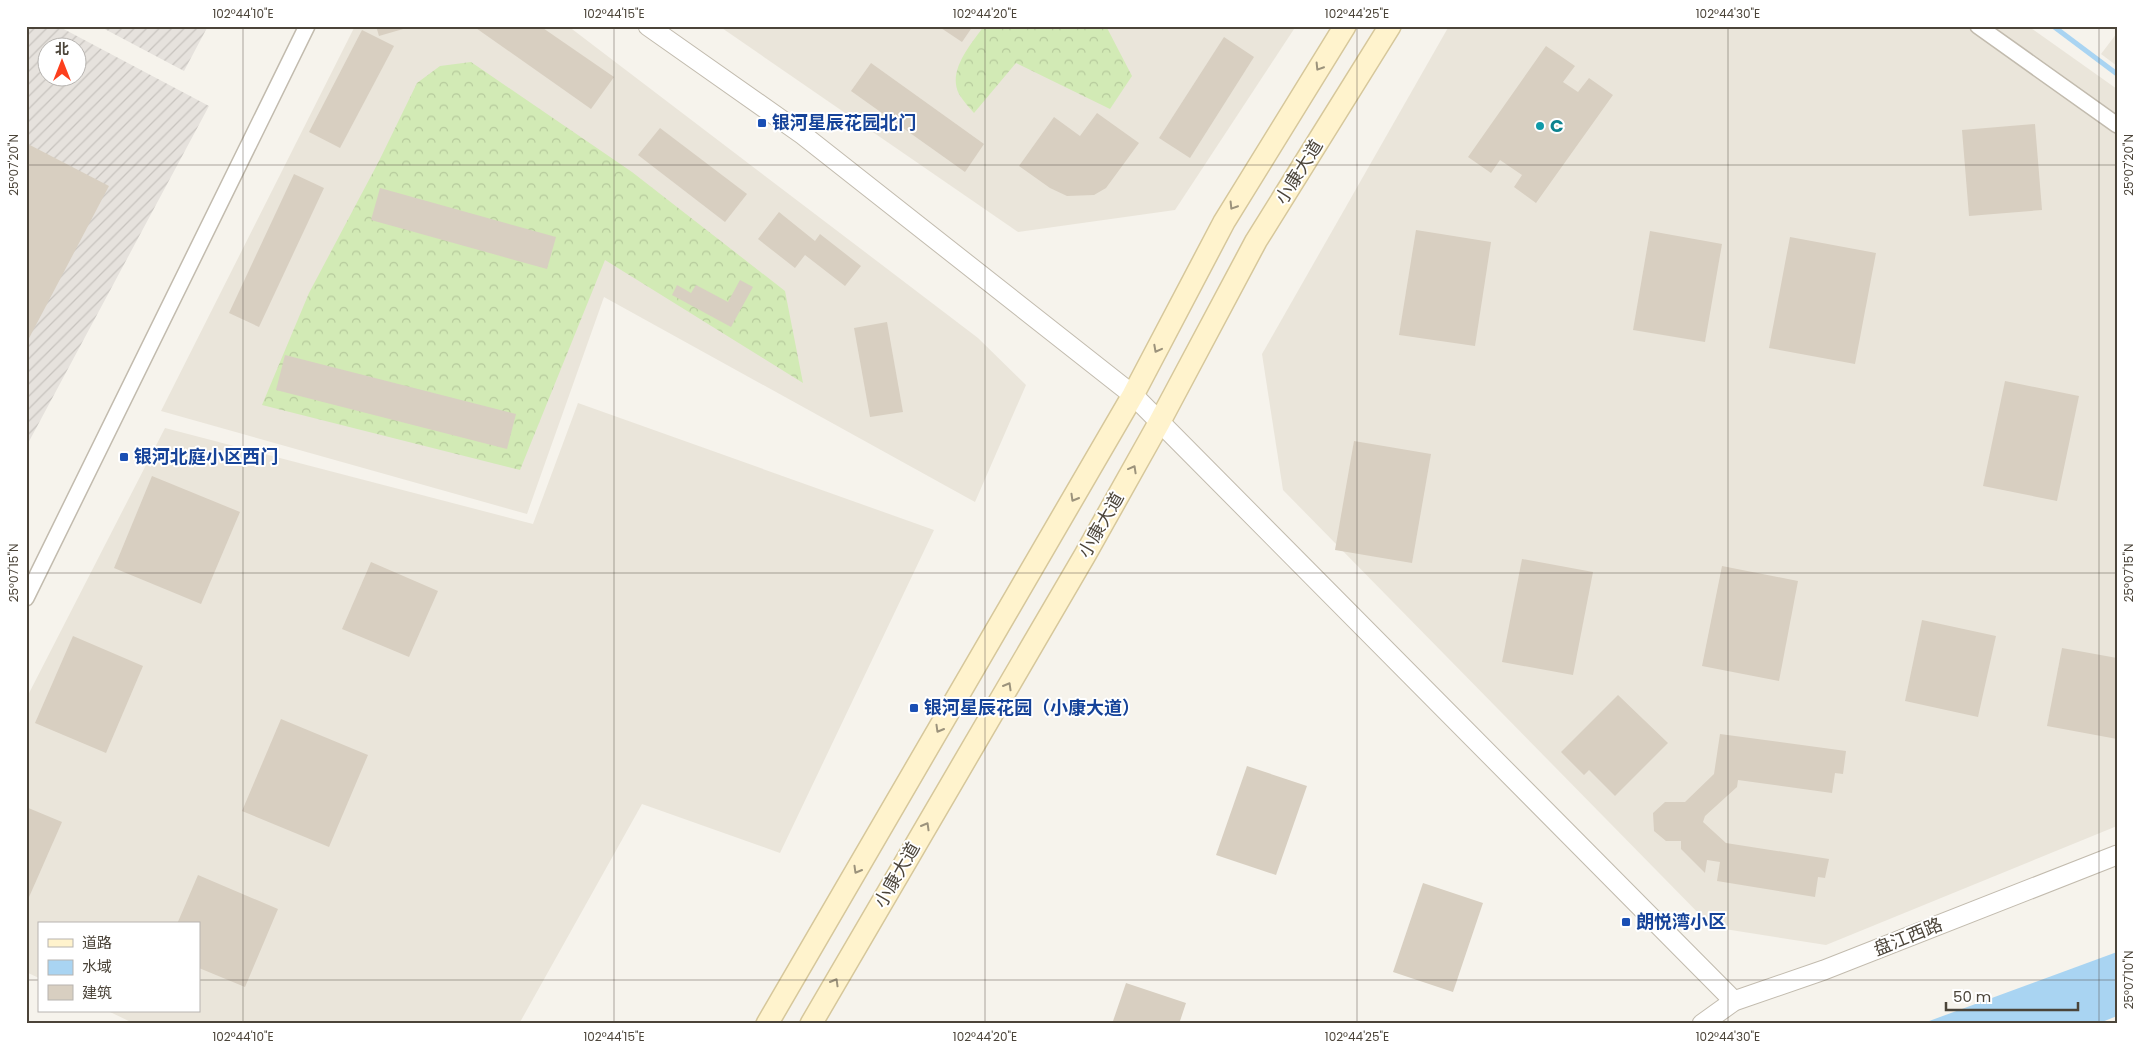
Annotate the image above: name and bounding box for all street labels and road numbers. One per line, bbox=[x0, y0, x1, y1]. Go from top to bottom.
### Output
street label: 小康大道 bbox=[1269, 135, 1328, 209]
street label: 小康大道 bbox=[1072, 487, 1129, 562]
street label: 小康大道 bbox=[868, 837, 925, 912]
street label: 盘江西路 bbox=[1870, 911, 1946, 962]

